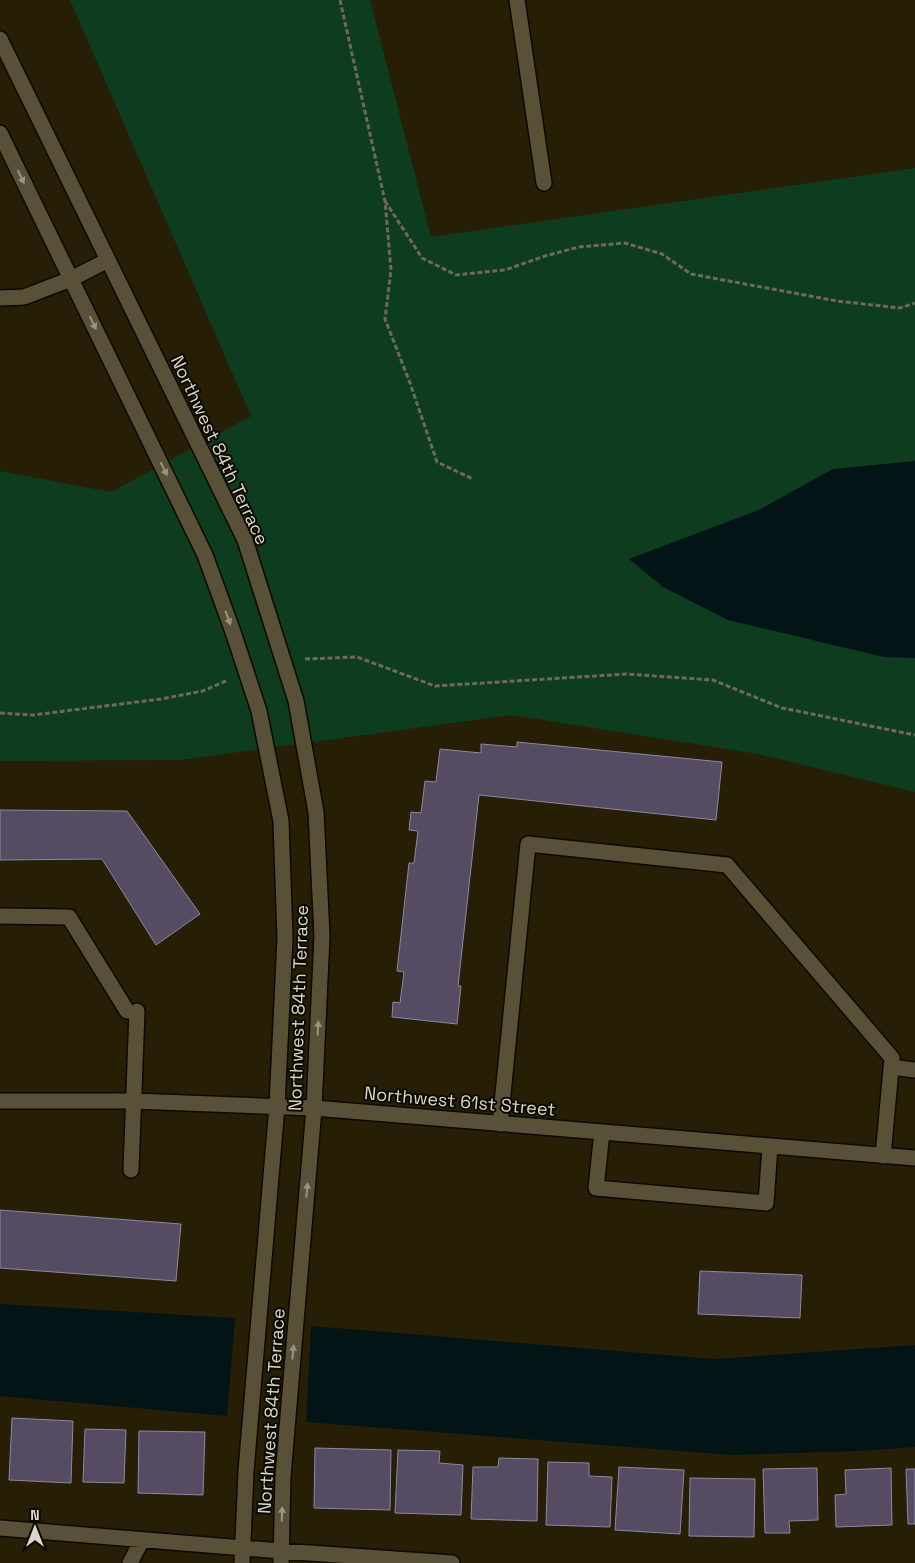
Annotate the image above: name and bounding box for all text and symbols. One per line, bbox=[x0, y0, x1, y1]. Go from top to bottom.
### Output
one-way arrow bbox=[18, 170, 26, 184]
one-way arrow bbox=[89, 316, 97, 330]
street label: Northwest 84th Terrace bbox=[166, 352, 274, 548]
one-way arrow bbox=[159, 462, 168, 477]
one-way arrow bbox=[224, 611, 232, 626]
street label: Northwest 84th Terrace bbox=[283, 904, 313, 1112]
one-way arrow bbox=[314, 1020, 322, 1036]
street label: Northwest 61st Street bbox=[363, 1081, 557, 1121]
one-way arrow bbox=[303, 1182, 311, 1198]
street label: Northwest 84th Terrace bbox=[252, 1307, 290, 1515]
one-way arrow bbox=[290, 1344, 298, 1360]
north arrow bbox=[10, 1503, 60, 1553]
text: N bbox=[30, 1506, 40, 1524]
one-way arrow bbox=[278, 1506, 286, 1522]

